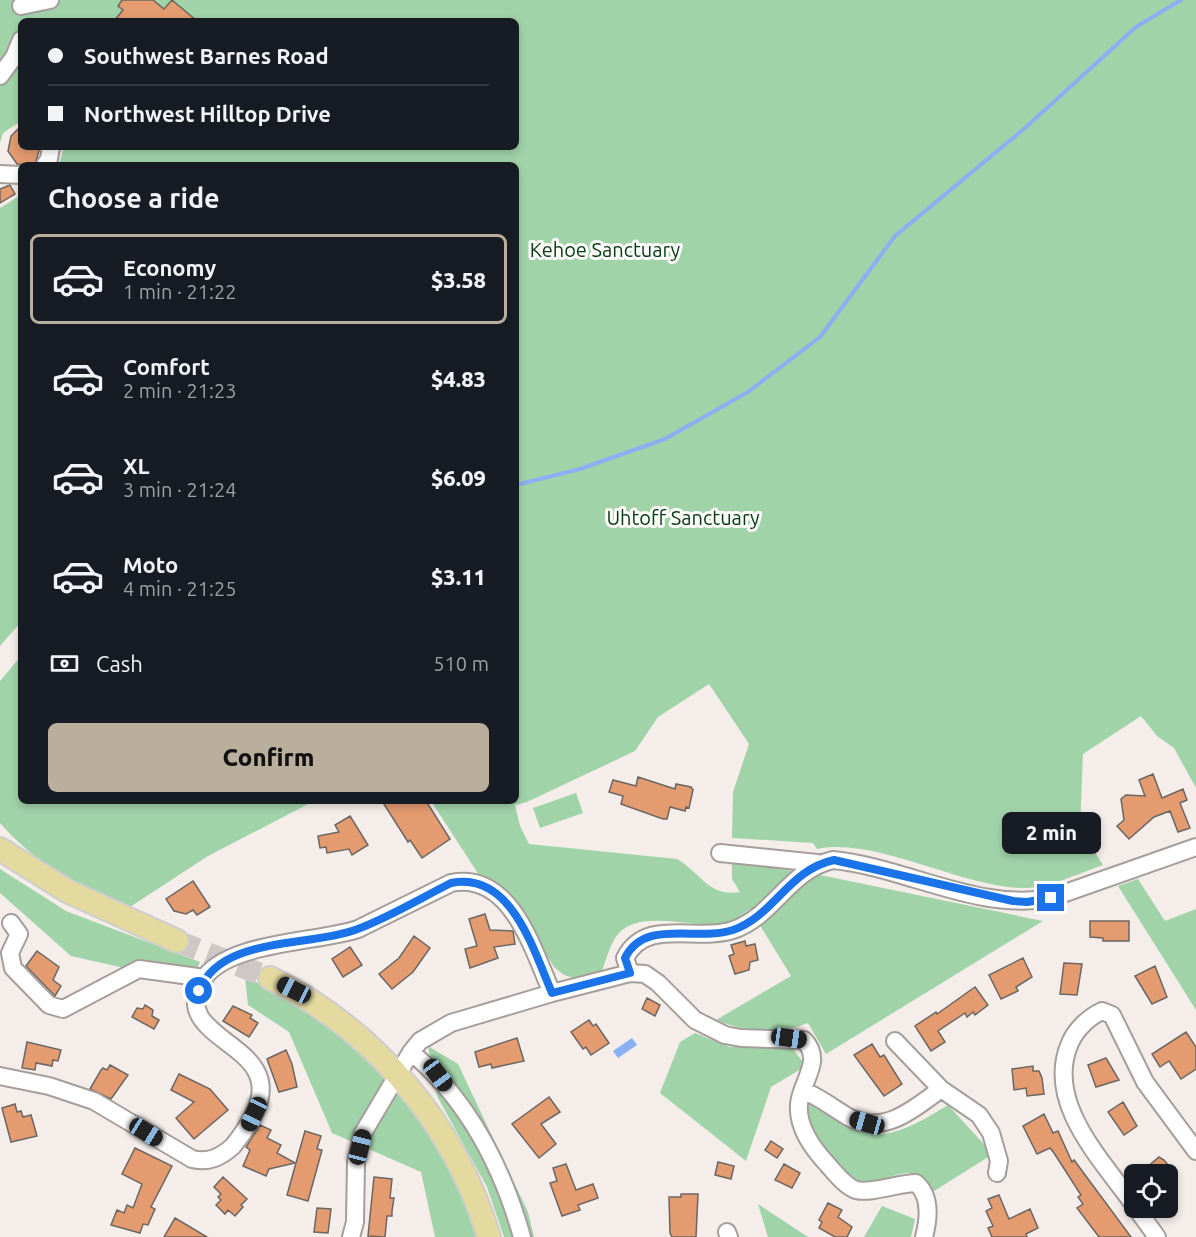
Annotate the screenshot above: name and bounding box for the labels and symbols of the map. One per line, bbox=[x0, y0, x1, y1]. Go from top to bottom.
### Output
park label: Kehoe Sanctuary bbox=[530, 238, 681, 261]
park label: Uhtoff Sanctuary bbox=[606, 506, 760, 529]
callout: 2 min bbox=[1002, 811, 1100, 853]
route end bbox=[1037, 884, 1064, 911]
car bbox=[274, 974, 314, 1006]
route start bbox=[185, 977, 212, 1004]
car bbox=[770, 1027, 808, 1049]
car bbox=[420, 1055, 456, 1095]
car bbox=[238, 1094, 270, 1134]
car bbox=[847, 1109, 887, 1137]
car bbox=[126, 1115, 166, 1149]
car bbox=[347, 1127, 373, 1167]

